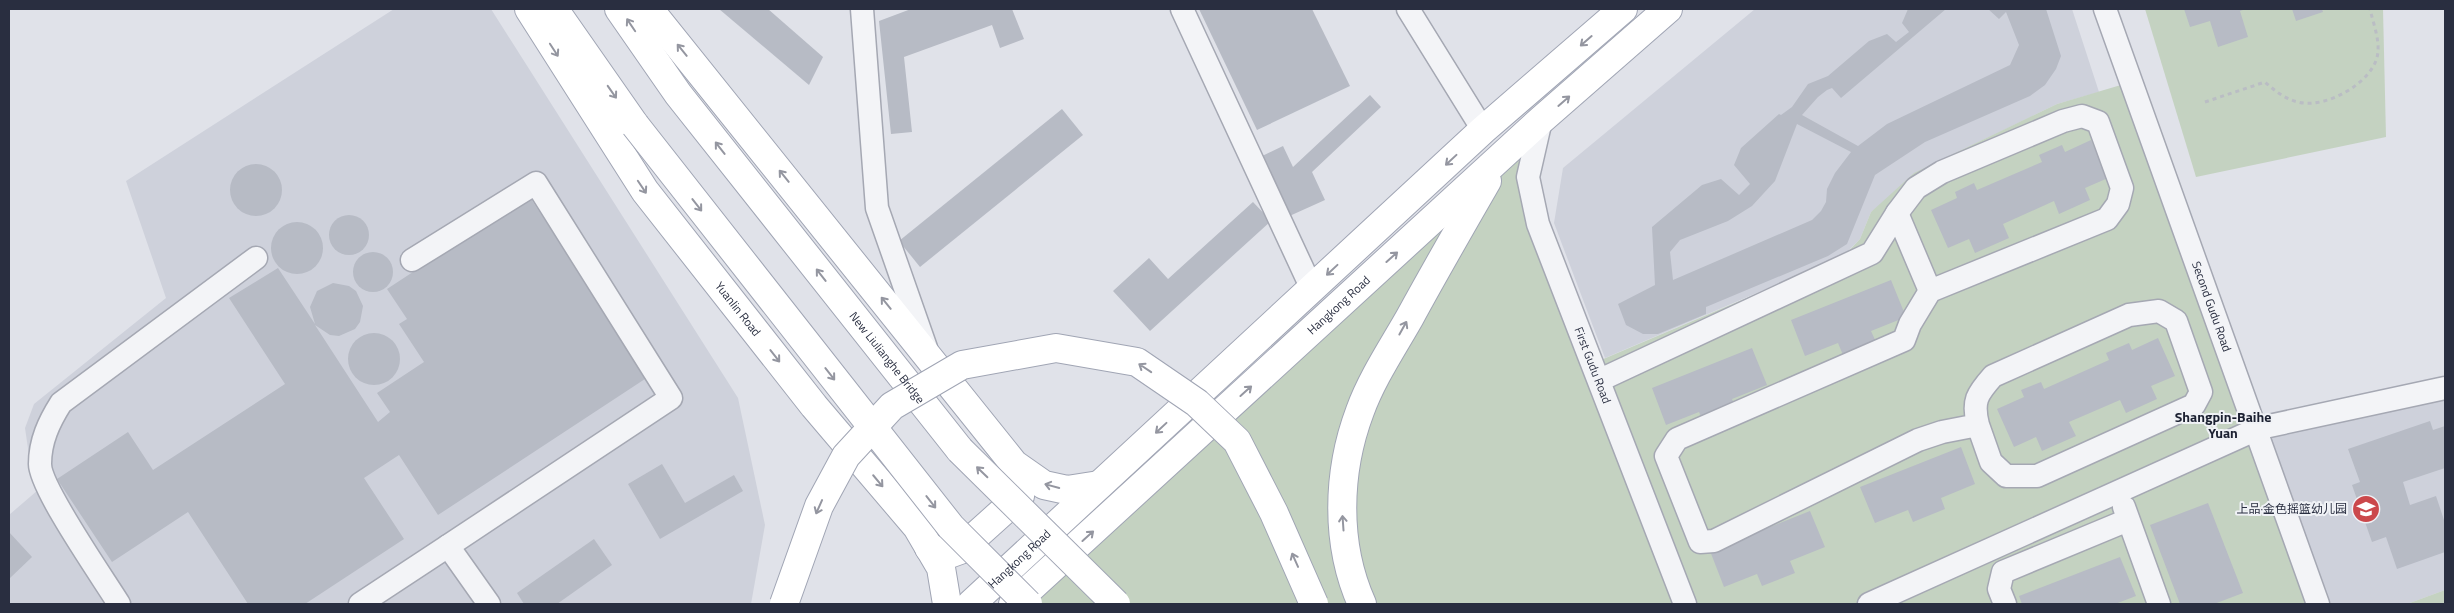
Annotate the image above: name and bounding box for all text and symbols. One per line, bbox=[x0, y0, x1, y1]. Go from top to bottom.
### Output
one-way arrow bbox=[626, 18, 636, 32]
one-way arrow bbox=[1580, 35, 1593, 46]
one-way arrow bbox=[550, 43, 560, 57]
one-way arrow bbox=[677, 44, 688, 57]
one-way arrow bbox=[607, 85, 617, 99]
one-way arrow bbox=[1557, 95, 1570, 106]
one-way arrow bbox=[715, 142, 726, 155]
one-way arrow bbox=[1445, 154, 1458, 166]
one-way arrow bbox=[779, 170, 790, 183]
one-way arrow bbox=[637, 180, 647, 194]
one-way arrow bbox=[692, 198, 703, 211]
one-way arrow bbox=[1386, 251, 1398, 263]
street label: Second Gudu Road bbox=[2187, 259, 2237, 354]
one-way arrow bbox=[1325, 264, 1338, 276]
one-way arrow bbox=[816, 269, 827, 282]
street label: Hangkong Road bbox=[1303, 271, 1374, 339]
street label: Yuanlin Road bbox=[711, 277, 766, 340]
one-way arrow bbox=[880, 297, 891, 310]
street label: New Liulianghe Bridge bbox=[845, 307, 930, 408]
one-way arrow bbox=[1399, 322, 1409, 336]
street label: First Gudu Road bbox=[1570, 324, 1617, 406]
one-way arrow bbox=[770, 349, 780, 363]
one-way arrow bbox=[1138, 363, 1152, 373]
one-way arrow bbox=[825, 367, 836, 380]
one-way arrow bbox=[1240, 385, 1253, 397]
district label: Shangpin-Baihe Yuan bbox=[2175, 406, 2271, 443]
one-way arrow bbox=[1155, 422, 1168, 434]
one-way arrow bbox=[976, 465, 988, 478]
one-way arrow bbox=[873, 475, 884, 488]
one-way arrow bbox=[1044, 481, 1060, 491]
school or university icon: 上品·金色摇篮幼儿园 bbox=[2351, 494, 2381, 524]
one-way arrow bbox=[925, 495, 936, 508]
one-way arrow bbox=[814, 499, 824, 514]
place label: 上品·金色摇篮幼儿园 bbox=[2236, 499, 2347, 518]
one-way arrow bbox=[1339, 515, 1348, 531]
street label: Hangkong Road bbox=[983, 525, 1055, 593]
one-way arrow bbox=[1081, 530, 1094, 542]
one-way arrow bbox=[1289, 553, 1299, 568]

